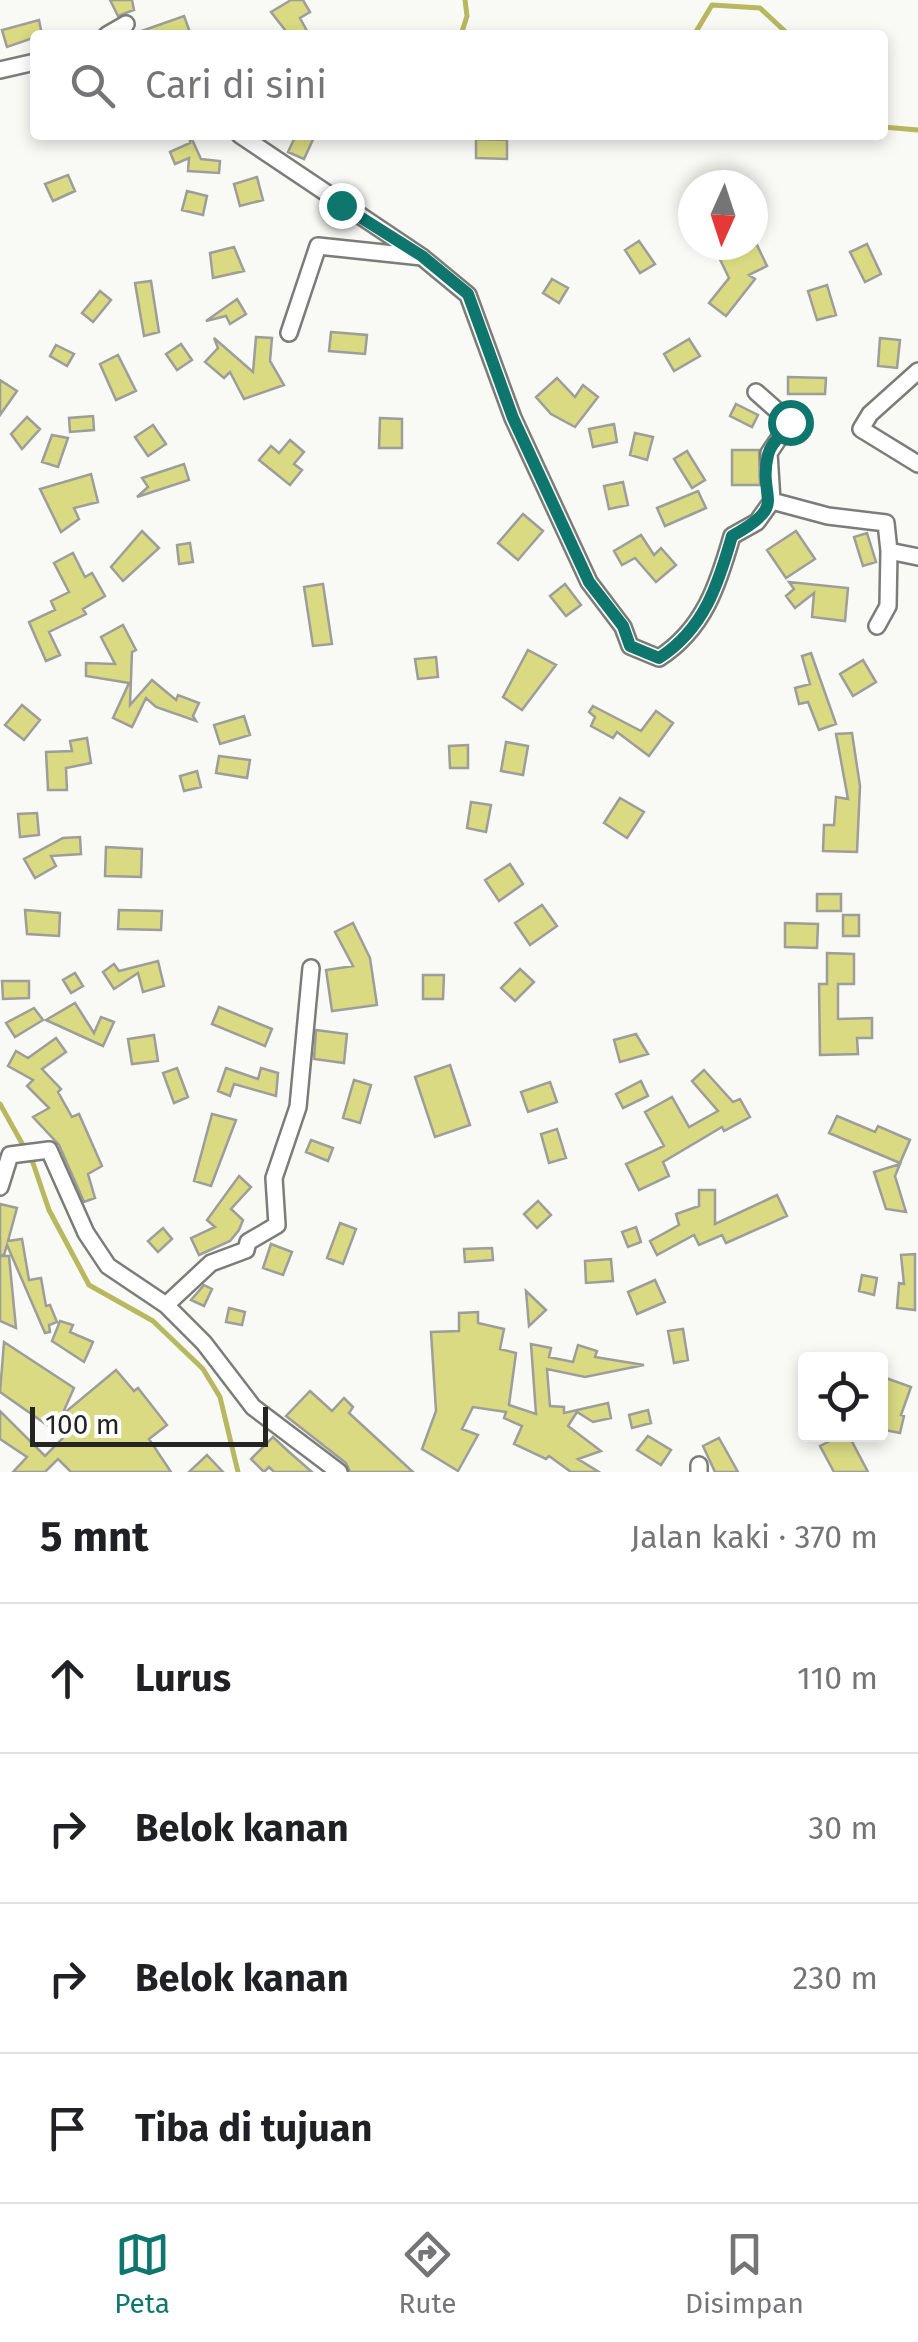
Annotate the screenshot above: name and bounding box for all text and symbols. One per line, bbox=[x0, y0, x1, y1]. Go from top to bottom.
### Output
search box bbox=[30, 30, 888, 140]
icon: search bbox=[65, 58, 120, 113]
text: Cari di sini bbox=[145, 62, 327, 108]
north arrow bbox=[678, 170, 768, 260]
route end bbox=[319, 183, 365, 229]
route start bbox=[768, 400, 814, 446]
map controls bbox=[798, 1352, 888, 1442]
button: locate bbox=[798, 1352, 888, 1442]
scale bar bbox=[30, 1402, 268, 1446]
text: 100 m bbox=[45, 1408, 120, 1441]
text: 5 mnt bbox=[40, 1512, 148, 1562]
text: Jalan kaki · 370 m bbox=[631, 1518, 878, 1556]
icon: ahead bbox=[40, 1651, 95, 1706]
text: Lurus bbox=[135, 1655, 231, 1701]
text: 110 m bbox=[797, 1659, 878, 1697]
icon: right bbox=[40, 1801, 95, 1856]
text: Belok kanan bbox=[135, 1805, 349, 1851]
text: 30 m bbox=[808, 1809, 878, 1847]
icon: right bbox=[40, 1951, 95, 2006]
text: Belok kanan bbox=[135, 1955, 349, 2001]
text: 230 m bbox=[793, 1959, 878, 1997]
icon: arrive bbox=[40, 2101, 95, 2156]
text: Tiba di tujuan bbox=[135, 2105, 372, 2151]
tab: Peta bbox=[114, 2227, 170, 2320]
tab: Rute bbox=[398, 2227, 457, 2320]
tab: Disimpan bbox=[685, 2227, 804, 2320]

